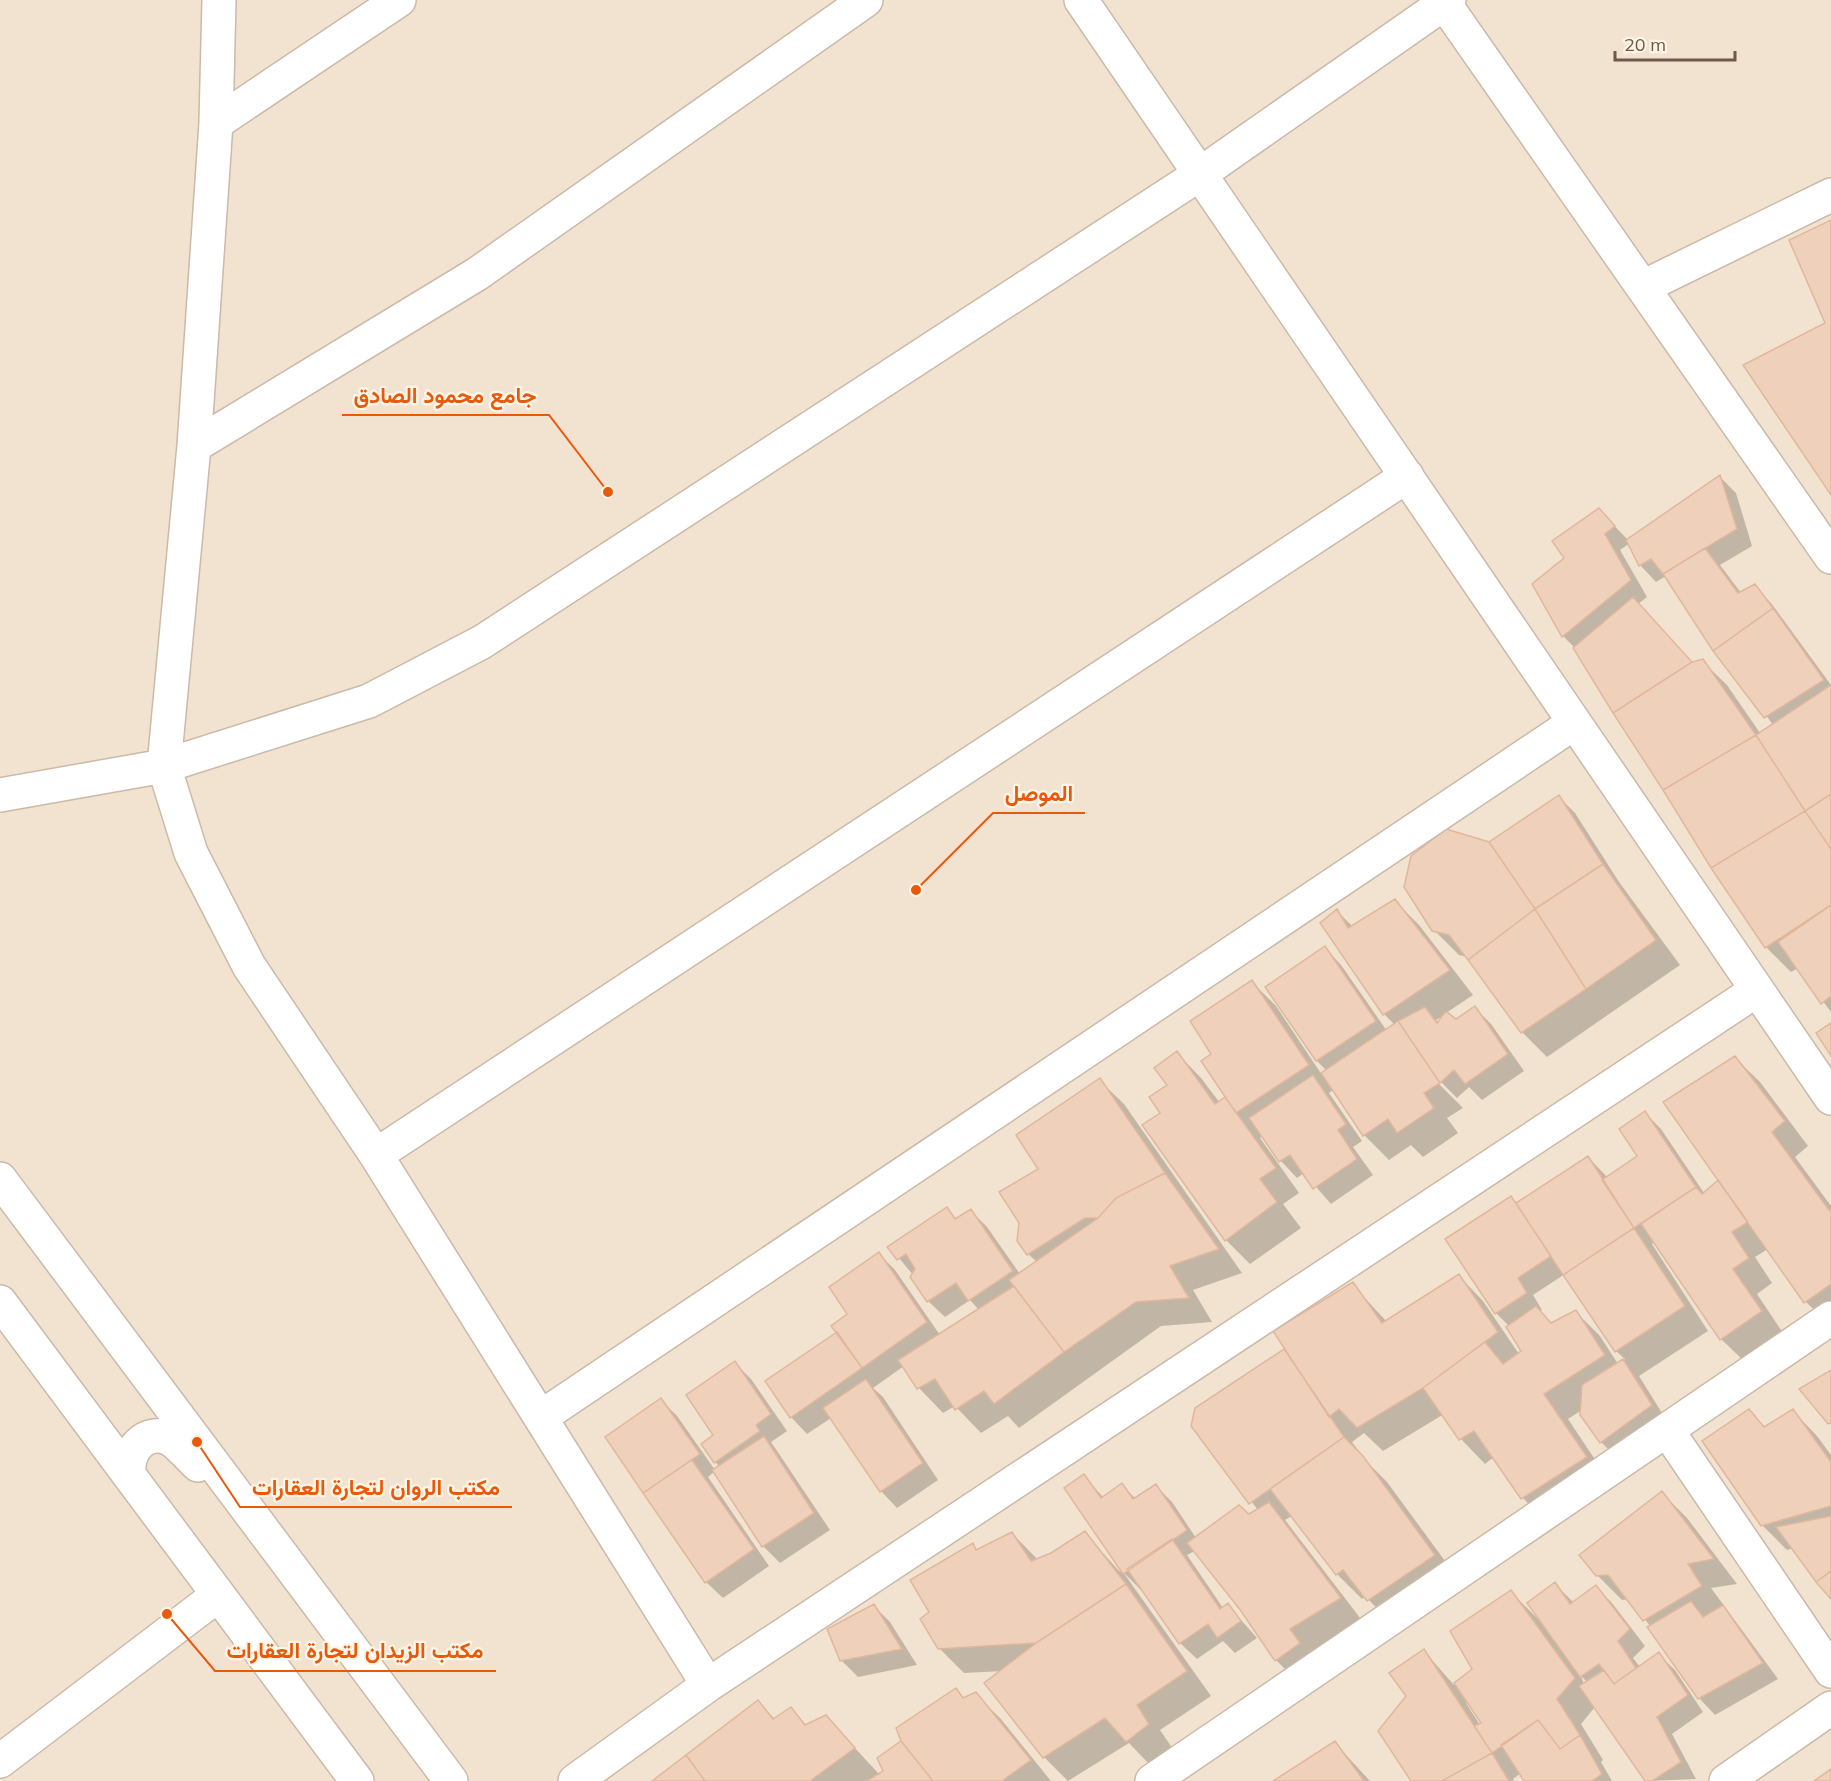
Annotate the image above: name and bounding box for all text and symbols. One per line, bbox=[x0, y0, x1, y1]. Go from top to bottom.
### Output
scale bar bbox=[1615, 24, 1735, 62]
text: 20 m bbox=[1624, 33, 1666, 56]
callout: جامع محمود الصادق bbox=[342, 375, 549, 415]
text: جامع محمود الصادق bbox=[354, 381, 536, 410]
callout: الموصل bbox=[993, 773, 1085, 813]
text: الموصل bbox=[1005, 779, 1073, 807]
callout: مكتب الروان لتجارة العقارات bbox=[240, 1467, 512, 1507]
text: مكتب الروان لتجارة العقارات bbox=[252, 1473, 500, 1501]
callout: مكتب الزيدان لتجارة العقارات bbox=[215, 1631, 496, 1671]
text: مكتب الزيدان لتجارة العقارات bbox=[226, 1636, 484, 1664]

